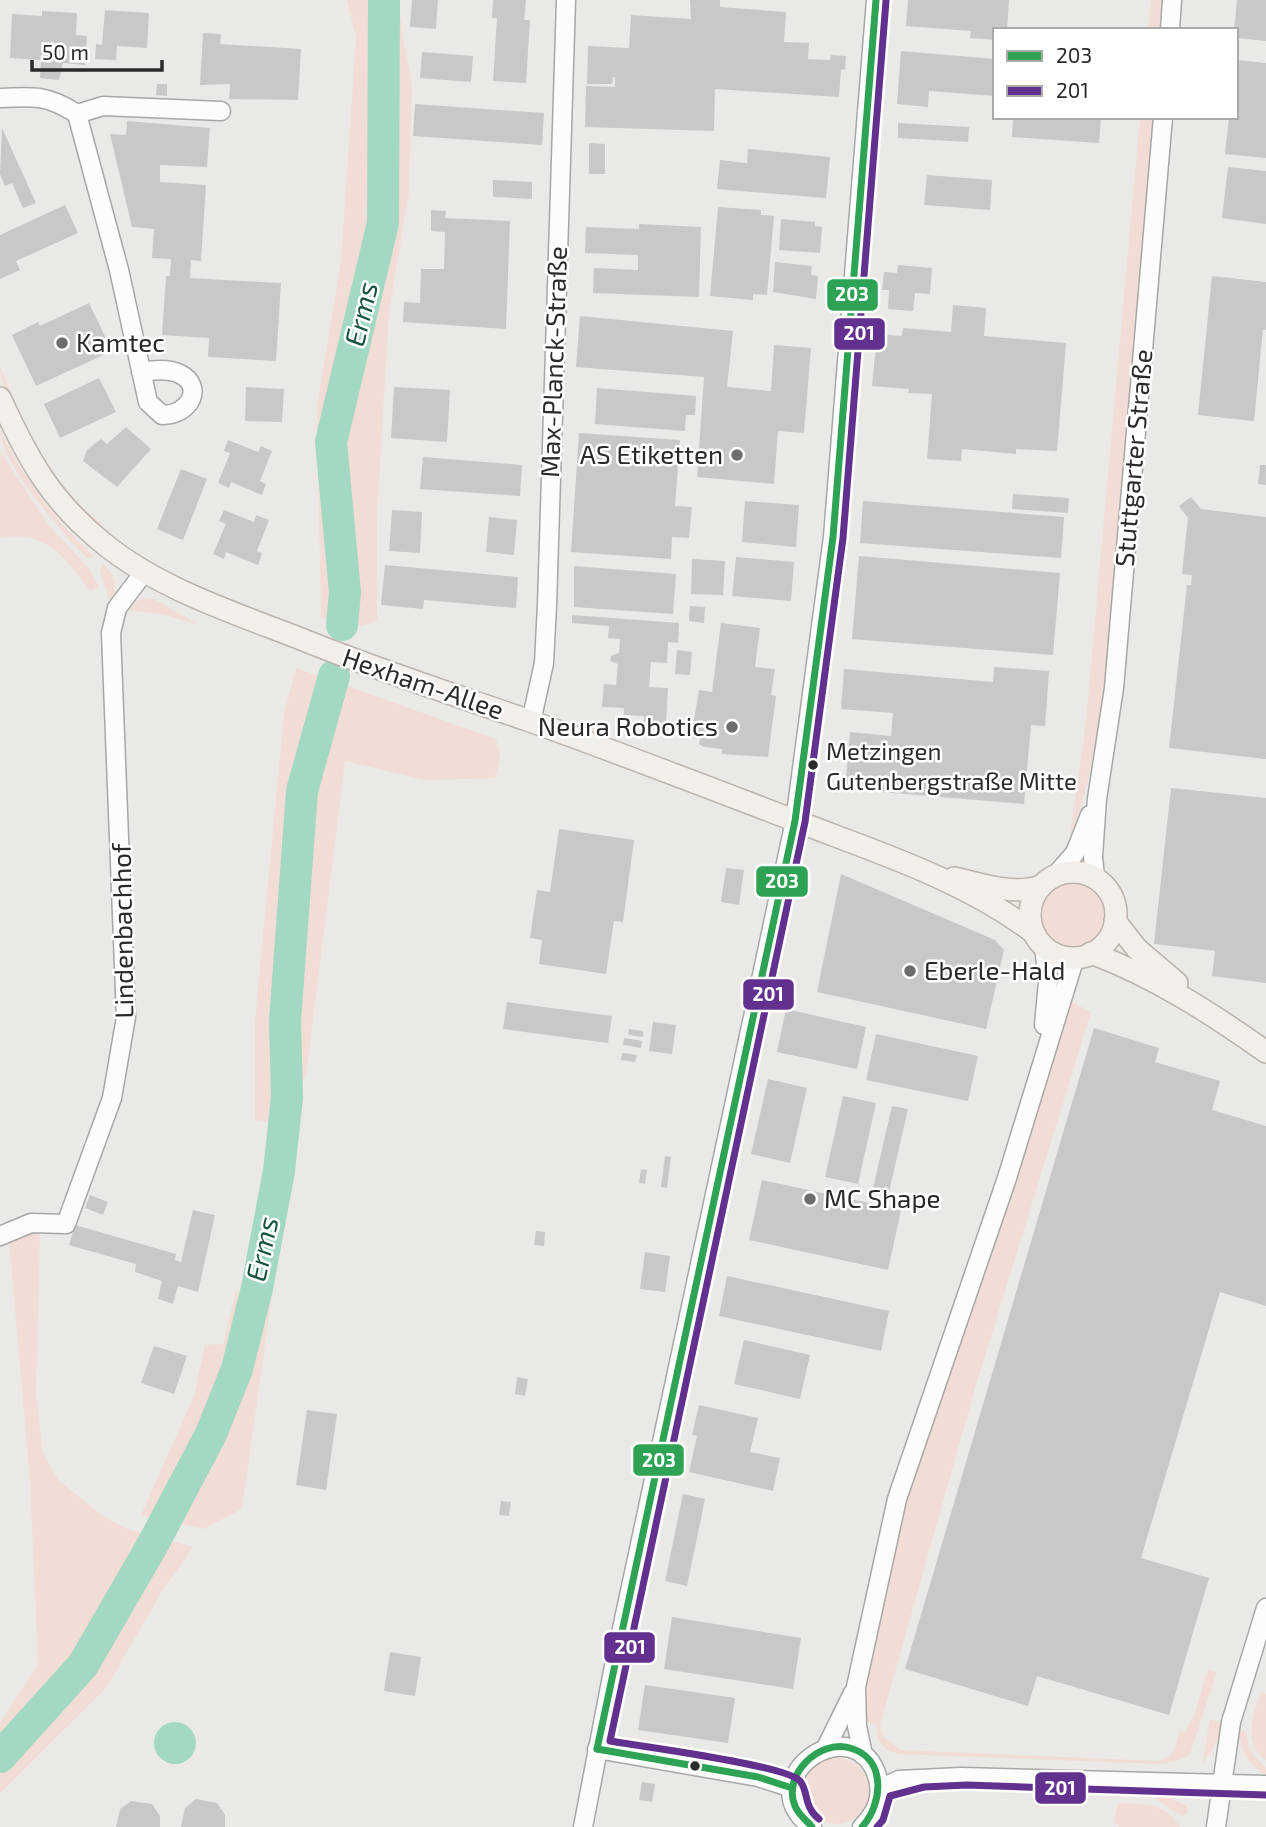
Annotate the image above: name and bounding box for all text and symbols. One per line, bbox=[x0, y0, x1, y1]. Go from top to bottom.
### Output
scale bar bbox=[32, 28, 161, 72]
legend bbox=[993, 28, 1238, 119]
text: 50 m bbox=[42, 39, 89, 64]
text: 203 bbox=[1056, 42, 1092, 67]
text: 201 bbox=[1056, 77, 1089, 102]
street label: Max-Planck-Straße bbox=[533, 246, 572, 478]
water label: Erms bbox=[336, 278, 384, 349]
line badge: 203 bbox=[826, 278, 879, 312]
text: 203 bbox=[835, 282, 869, 305]
line badge: 201 bbox=[833, 317, 886, 351]
text: 201 bbox=[843, 321, 875, 344]
place label: Kamtec bbox=[76, 326, 165, 357]
marker: Kamtec bbox=[54, 335, 70, 351]
street label: Stuttgarter Straße bbox=[1108, 348, 1157, 568]
place label: AS Etiketten bbox=[580, 438, 723, 469]
marker: AS Etiketten bbox=[729, 447, 745, 463]
street label: Hexham-Allee bbox=[339, 641, 508, 725]
place label: Neura Robotics bbox=[538, 710, 718, 741]
marker: Neura Robotics bbox=[724, 719, 740, 735]
place label: Metzingen Gutenbergstraße Mitte bbox=[826, 736, 1077, 795]
marker: Metzingen Gutenbergstraße Mitte bbox=[806, 758, 820, 772]
street label: Lindenbachhof bbox=[104, 842, 139, 1019]
line badge: 203 bbox=[755, 865, 809, 898]
text: 203 bbox=[765, 869, 799, 892]
place label: Eberle-Hald bbox=[924, 954, 1065, 985]
marker: Eberle-Hald bbox=[902, 963, 918, 979]
line badge: 201 bbox=[742, 978, 795, 1011]
text: 201 bbox=[752, 982, 784, 1005]
place label: MC Shape bbox=[824, 1182, 940, 1213]
marker: MC Shape bbox=[802, 1191, 818, 1207]
water label: Erms bbox=[238, 1213, 284, 1284]
line badge: 203 bbox=[632, 1443, 685, 1477]
text: 203 bbox=[642, 1448, 676, 1471]
line badge: 201 bbox=[603, 1631, 656, 1664]
text: 201 bbox=[614, 1635, 646, 1658]
unlabelled marker bbox=[688, 1759, 702, 1773]
line badge: 201 bbox=[1034, 1771, 1087, 1805]
text: 201 bbox=[1044, 1776, 1076, 1799]

